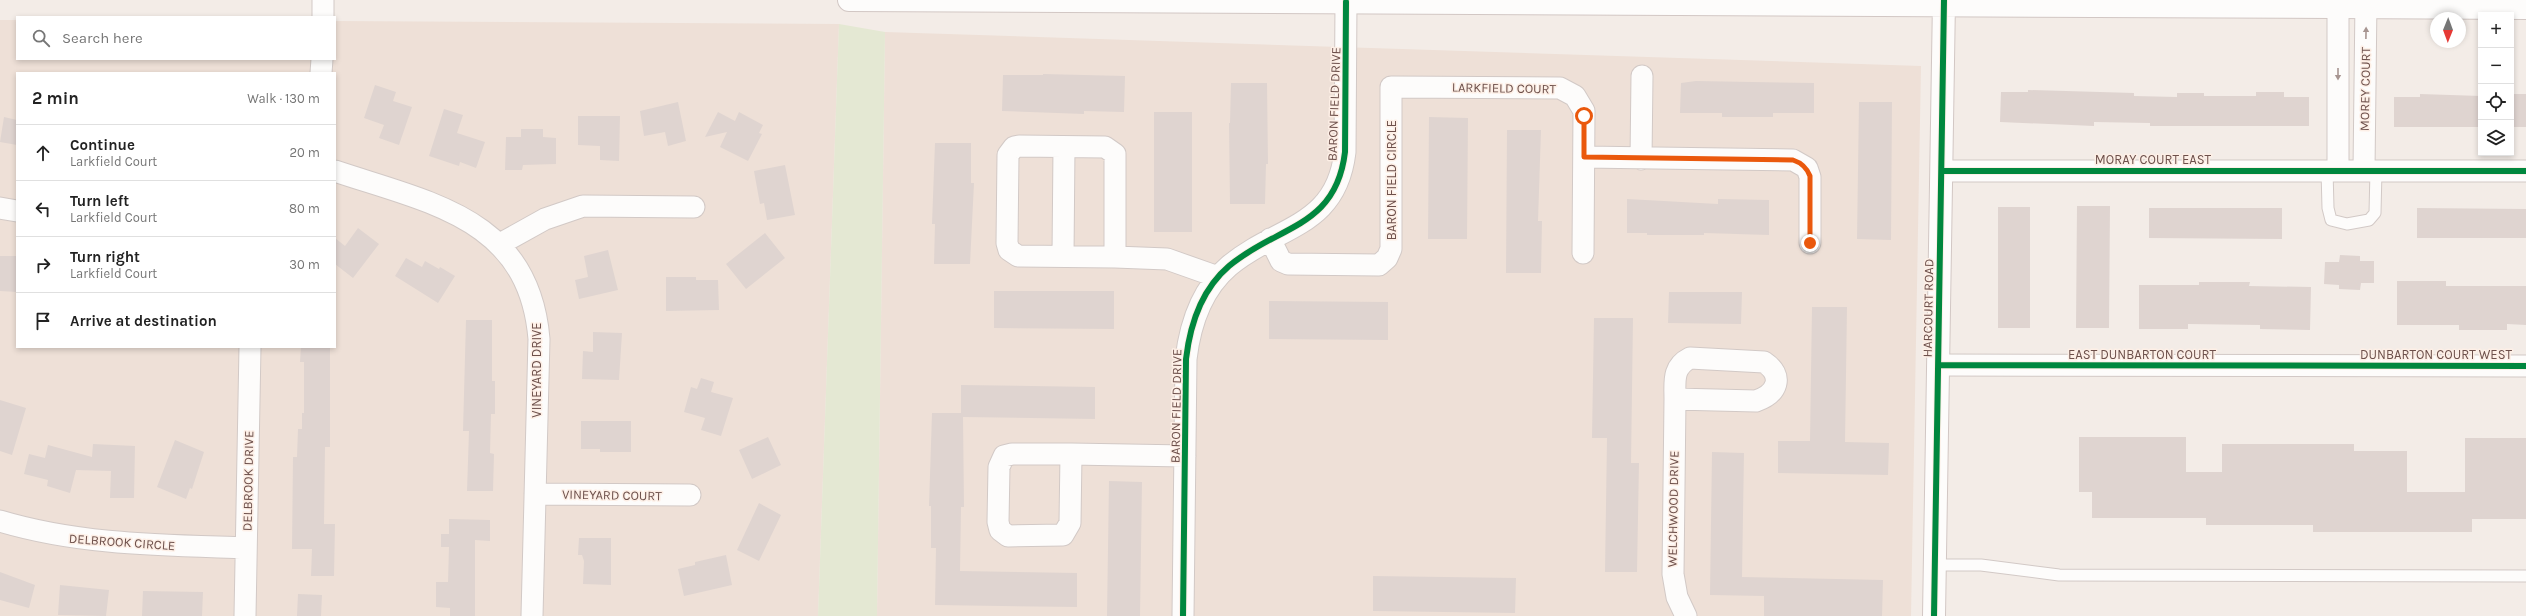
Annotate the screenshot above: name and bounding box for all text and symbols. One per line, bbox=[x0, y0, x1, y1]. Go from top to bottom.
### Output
north arrow bbox=[2430, 12, 2466, 48]
map controls bbox=[2478, 12, 2514, 156]
button: + bbox=[2478, 12, 2514, 48]
search box bbox=[16, 16, 336, 60]
one-way arrow bbox=[2363, 26, 2369, 39]
icon: search bbox=[30, 27, 52, 49]
text: Search here bbox=[62, 29, 143, 47]
street label: MOREY COURT bbox=[2357, 46, 2373, 131]
street label: BARON FIELD DRIVE bbox=[1325, 47, 1343, 161]
button: − bbox=[2478, 48, 2514, 84]
one-way arrow bbox=[2335, 68, 2341, 81]
street label: LARKFIELD COURT bbox=[1452, 80, 1557, 96]
button: locate bbox=[2478, 84, 2514, 120]
text: 2 min bbox=[32, 88, 79, 108]
text: Walk · 130 m bbox=[247, 91, 320, 106]
route start bbox=[1575, 107, 1593, 125]
street label: BARON FIELD CIRCLE bbox=[1384, 120, 1399, 240]
button: layers bbox=[2478, 120, 2514, 156]
text: Continue bbox=[70, 136, 135, 154]
icon: ahead bbox=[32, 142, 54, 164]
text: 20 m bbox=[290, 145, 320, 160]
street label: MORAY COURT EAST bbox=[2095, 152, 2212, 167]
text: Larkfield Court bbox=[70, 154, 157, 169]
text: Turn left bbox=[70, 192, 129, 210]
icon: left bbox=[32, 198, 54, 220]
text: 80 m bbox=[289, 201, 320, 216]
text: Larkfield Court bbox=[70, 210, 157, 225]
route end bbox=[1801, 234, 1819, 252]
text: Turn right bbox=[70, 248, 140, 266]
icon: right bbox=[32, 254, 54, 276]
text: 30 m bbox=[289, 257, 320, 272]
street label: HARCOURT ROAD bbox=[1920, 258, 1936, 358]
text: Larkfield Court bbox=[70, 266, 157, 281]
icon: arrive bbox=[32, 310, 54, 332]
text: Arrive at destination bbox=[70, 312, 217, 330]
street label: VINEYARD DRIVE bbox=[529, 322, 544, 418]
street label: EAST DUNBARTON COURT bbox=[2068, 347, 2216, 362]
street label: DUNBARTON COURT WEST bbox=[2360, 347, 2513, 362]
street label: BARON FIELD DRIVE bbox=[1168, 349, 1184, 463]
street label: DELBROOK DRIVE bbox=[240, 431, 256, 531]
street label: WELCHWOOD DRIVE bbox=[1664, 451, 1682, 567]
street label: VINEYARD COURT bbox=[562, 487, 663, 503]
street label: DELBROOK CIRCLE bbox=[68, 531, 176, 553]

